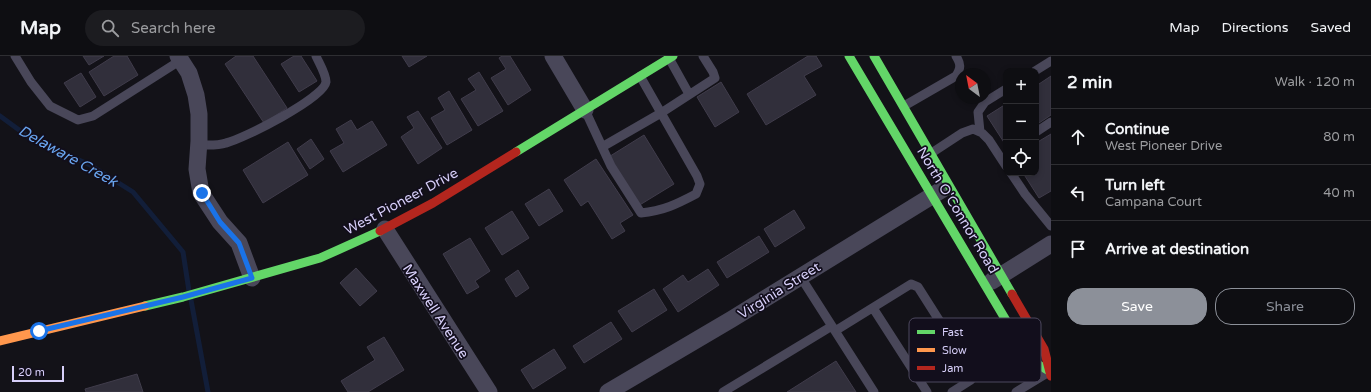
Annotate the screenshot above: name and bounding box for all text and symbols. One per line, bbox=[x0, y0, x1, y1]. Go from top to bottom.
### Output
search box bbox=[85, 10, 365, 46]
text: Map bbox=[20, 17, 61, 39]
icon: search bbox=[99, 17, 121, 39]
text: Search here bbox=[131, 19, 215, 37]
text: Map bbox=[1169, 19, 1200, 36]
text: Directions bbox=[1222, 19, 1289, 36]
text: Saved bbox=[1311, 19, 1351, 36]
north arrow bbox=[955, 68, 991, 104]
map controls bbox=[1003, 68, 1039, 176]
button: + bbox=[1003, 68, 1039, 104]
text: 2 min bbox=[1067, 72, 1112, 93]
text: Walk · 120 m bbox=[1275, 74, 1355, 90]
button: − bbox=[1003, 104, 1039, 140]
text: Continue bbox=[1105, 120, 1169, 138]
water label: Delaware Creek bbox=[15, 121, 122, 192]
icon: ahead bbox=[1067, 126, 1089, 148]
text: 80 m bbox=[1323, 129, 1355, 145]
text: West Pioneer Drive bbox=[1105, 138, 1222, 154]
button: locate bbox=[1003, 140, 1039, 176]
street label: North O'Connor Road bbox=[913, 144, 1002, 277]
street label: West Pioneer Drive bbox=[342, 164, 461, 239]
text: Turn left bbox=[1105, 176, 1165, 194]
icon: left bbox=[1067, 182, 1089, 204]
route end bbox=[193, 184, 211, 202]
text: 40 m bbox=[1323, 185, 1355, 201]
text: Campana Court bbox=[1105, 194, 1202, 210]
icon: arrive bbox=[1067, 238, 1089, 260]
text: Arrive at destination bbox=[1105, 240, 1249, 258]
street label: Virginia Street bbox=[735, 258, 824, 323]
street label: Maxwell Avenue bbox=[399, 261, 472, 362]
button: Save bbox=[1067, 288, 1207, 325]
button: Share bbox=[1215, 288, 1355, 325]
legend bbox=[909, 318, 1041, 382]
route start bbox=[30, 322, 48, 340]
text: Fast bbox=[942, 326, 963, 339]
text: Slow bbox=[942, 344, 967, 357]
text: Jam bbox=[942, 362, 963, 375]
scale bar bbox=[12, 364, 64, 383]
text: 20 m bbox=[18, 366, 45, 379]

